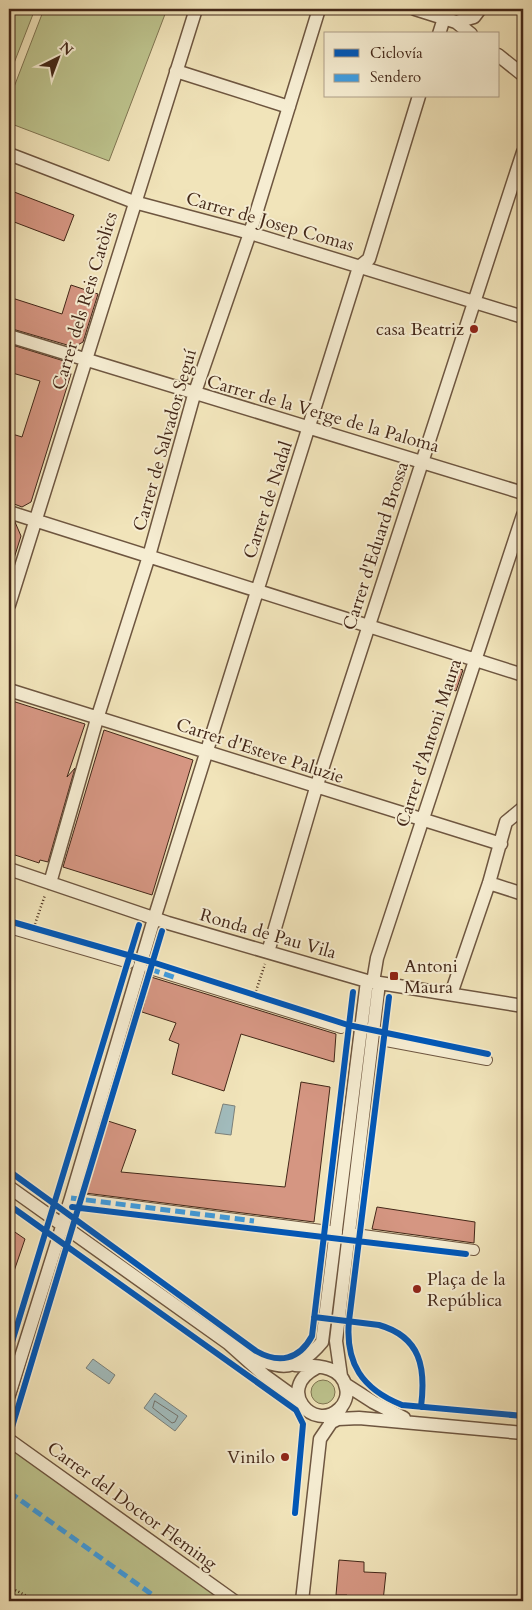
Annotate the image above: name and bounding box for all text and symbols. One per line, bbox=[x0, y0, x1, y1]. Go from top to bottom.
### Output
north arrow bbox=[32, 32, 82, 82]
legend bbox=[324, 32, 500, 98]
text: N bbox=[55, 38, 77, 60]
text: Ciclovía bbox=[370, 43, 423, 63]
text: Sendero bbox=[370, 67, 421, 87]
street label: Carrer de Josep Comas bbox=[183, 186, 357, 258]
street label: Carrer dels Reis Catòlics bbox=[46, 209, 124, 393]
place label: casa Beatriz bbox=[376, 317, 464, 342]
marker: casa Beatriz bbox=[468, 323, 480, 335]
street label: Carrer de Salvador Seguí bbox=[127, 346, 203, 534]
street label: Carrer de la Verge de la Paloma bbox=[204, 369, 442, 459]
street label: Carrer de Nadal bbox=[237, 438, 299, 562]
street label: Carrer d'Eduard Brossa bbox=[337, 458, 415, 633]
street label: Carrer d'Antoni Maura bbox=[390, 655, 468, 830]
street label: Carrer d'Esteve Paluzie bbox=[173, 712, 347, 790]
street label: Ronda de Pau Vila bbox=[197, 903, 339, 966]
place label: Antoni Maura bbox=[404, 954, 458, 1000]
marker: Antoni Maura bbox=[388, 970, 400, 982]
place label: Plaça de la República bbox=[427, 1267, 506, 1313]
marker: Plaça de la República bbox=[411, 1283, 423, 1295]
street label: Carrer del Doctor Fleming bbox=[42, 1436, 223, 1577]
place label: Vinilo bbox=[227, 1445, 275, 1470]
marker: Vinilo bbox=[279, 1451, 291, 1463]

